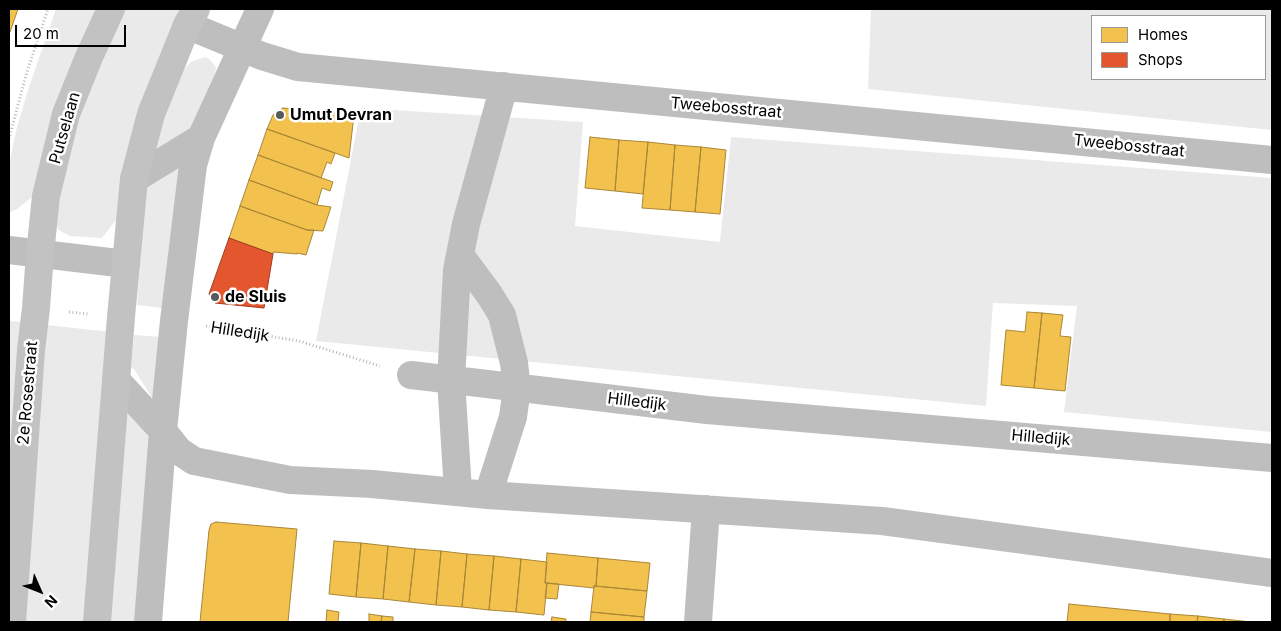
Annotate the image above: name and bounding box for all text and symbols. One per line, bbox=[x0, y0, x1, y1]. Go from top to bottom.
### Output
scale bar bbox=[18, 15, 129, 47]
legend bbox=[1091, 15, 1266, 80]
text: 20 m bbox=[23, 24, 59, 43]
text: Homes bbox=[1138, 25, 1188, 44]
text: Shops bbox=[1138, 50, 1183, 69]
street label: Putselaan bbox=[46, 90, 84, 166]
street label: Tweebosstraat bbox=[670, 94, 782, 122]
place label: Umut Devran bbox=[290, 105, 392, 125]
marker: Umut Devran bbox=[274, 109, 286, 121]
street label: Tweebosstraat bbox=[1073, 131, 1185, 161]
place label: de Sluis bbox=[225, 287, 286, 307]
marker: de Sluis bbox=[209, 291, 221, 303]
street label: Hilledijk bbox=[209, 318, 271, 346]
street label: 2e Rosestraat bbox=[14, 340, 42, 446]
street label: Hilledijk bbox=[606, 389, 668, 415]
street label: Hilledijk bbox=[1011, 426, 1071, 450]
north arrow bbox=[15, 566, 65, 616]
text: N bbox=[41, 592, 61, 612]

